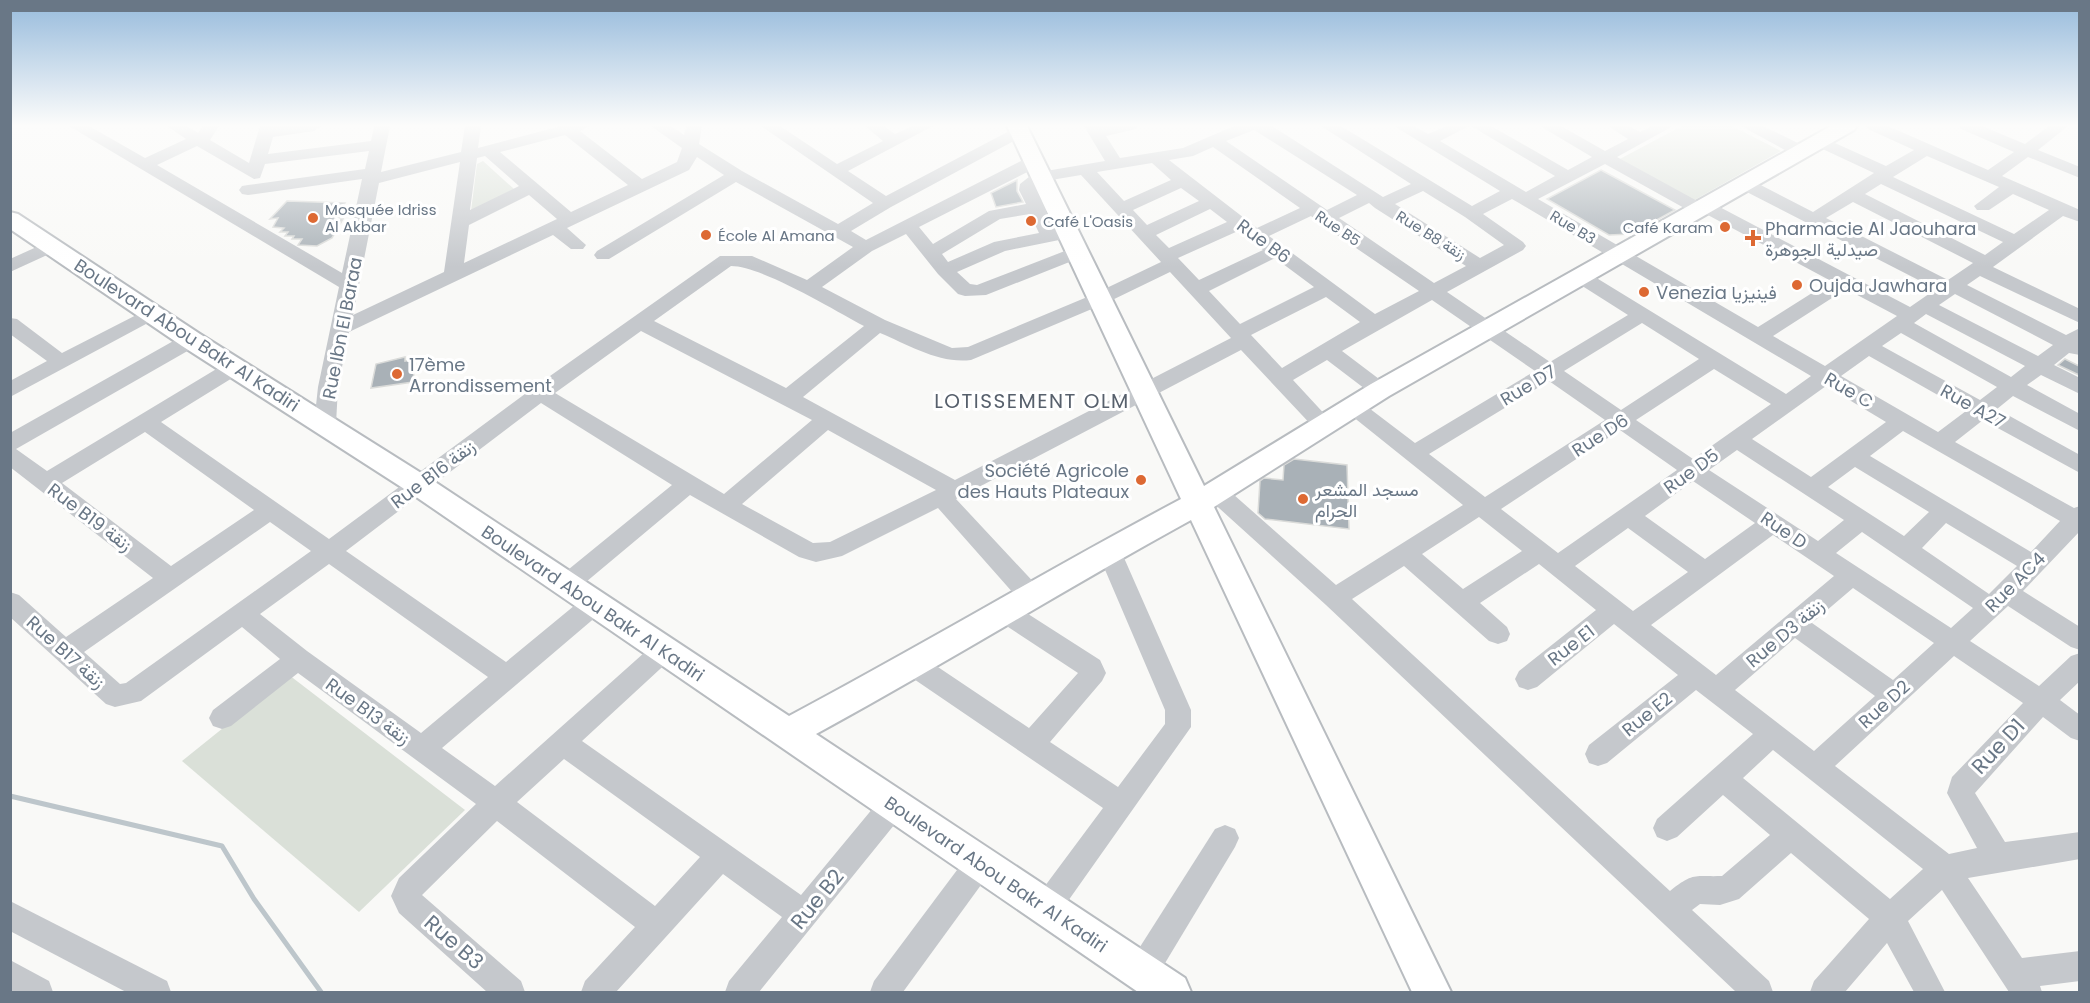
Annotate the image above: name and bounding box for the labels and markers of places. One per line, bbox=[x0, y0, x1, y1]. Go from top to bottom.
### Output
place label: Mosquée Idriss Al Akbar bbox=[325, 199, 437, 237]
marker: Mosquée Idriss Al Akbar bbox=[306, 211, 320, 225]
place label: Café L'Oasis bbox=[1043, 211, 1133, 232]
marker: Café L'Oasis bbox=[1024, 214, 1038, 228]
place label: Pharmacie Al Jaouhara صيدلية الجوهرة bbox=[1765, 216, 1977, 262]
place label: Café Karam bbox=[1623, 217, 1713, 238]
marker: Café Karam bbox=[1718, 220, 1732, 234]
place label: École Al Amana bbox=[718, 225, 835, 246]
marker: École Al Amana bbox=[699, 228, 713, 242]
marker: Pharmacie Al Jaouhara صيدلية الجوهرة bbox=[1746, 231, 1760, 245]
place label: Oujda Jawhara bbox=[1809, 273, 1947, 298]
marker: Oujda Jawhara bbox=[1790, 278, 1804, 292]
place label: Venezia فينيزيا bbox=[1656, 280, 1777, 305]
marker: Venezia فينيزيا bbox=[1637, 285, 1651, 299]
place label: 17ème Arrondissement bbox=[409, 352, 552, 398]
marker: 17ème Arrondissement bbox=[390, 367, 404, 381]
place label: Société Agricole des Hauts Plateaux bbox=[958, 458, 1129, 504]
marker: Société Agricole des Hauts Plateaux bbox=[1134, 473, 1148, 487]
place label: مسجد المشعر الحرام bbox=[1314, 477, 1419, 523]
marker: مسجد المشعر الحرام bbox=[1296, 492, 1310, 506]

